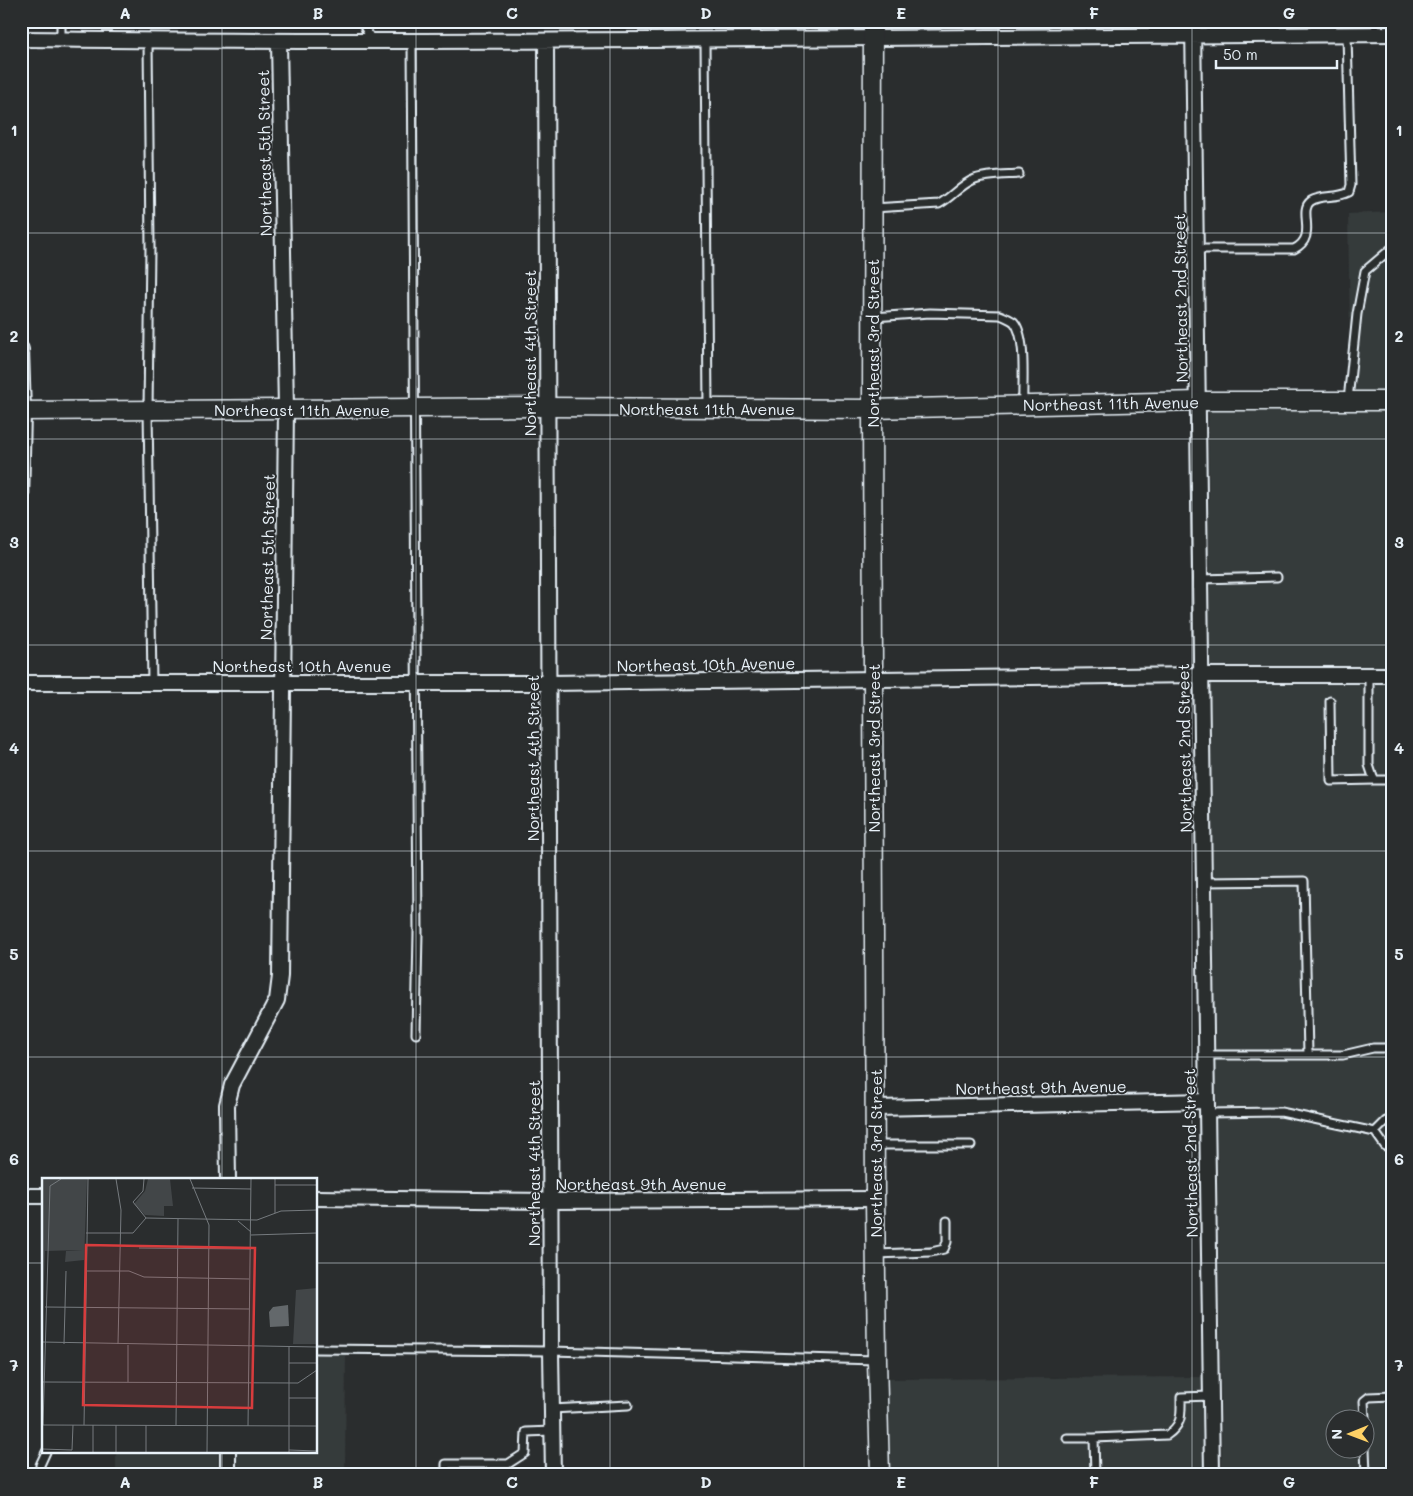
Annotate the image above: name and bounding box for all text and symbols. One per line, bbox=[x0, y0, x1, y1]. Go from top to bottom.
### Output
text: A bbox=[119, 2, 131, 23]
text: B bbox=[313, 2, 323, 23]
text: C bbox=[506, 2, 518, 23]
text: D bbox=[700, 2, 712, 23]
text: E bbox=[896, 2, 906, 23]
text: F bbox=[1089, 2, 1099, 23]
text: G bbox=[1283, 2, 1295, 23]
scale bar bbox=[1216, 38, 1337, 70]
text: 50 m bbox=[1223, 44, 1258, 64]
street label: Northeast 5th Street bbox=[252, 70, 276, 236]
text: 1 bbox=[10, 119, 18, 140]
text: 1 bbox=[1395, 119, 1403, 140]
street label: Northeast 2nd Street bbox=[1168, 213, 1192, 383]
street label: Northeast 3rd Street bbox=[862, 259, 883, 427]
street label: Northeast 4th Street bbox=[519, 270, 540, 436]
text: 2 bbox=[10, 325, 19, 346]
text: 2 bbox=[1395, 325, 1404, 346]
street label: Northeast 11th Avenue bbox=[1023, 391, 1199, 415]
street label: Northeast 11th Avenue bbox=[619, 398, 795, 419]
street label: Northeast 11th Avenue bbox=[214, 399, 390, 420]
street label: Northeast 5th Street bbox=[255, 474, 279, 640]
text: 3 bbox=[9, 531, 19, 552]
text: 3 bbox=[1394, 531, 1404, 552]
street label: Northeast 10th Avenue bbox=[616, 652, 796, 676]
street label: Northeast 10th Avenue bbox=[213, 655, 391, 676]
street label: Northeast 2nd Street bbox=[1172, 663, 1196, 833]
street label: Northeast 3rd Street bbox=[863, 664, 884, 832]
street label: Northeast 4th Street bbox=[522, 675, 543, 841]
text: 4 bbox=[9, 737, 19, 758]
text: 4 bbox=[1394, 737, 1404, 758]
text: 5 bbox=[9, 943, 19, 964]
text: 5 bbox=[1394, 943, 1404, 964]
street label: Northeast 2nd Street bbox=[1178, 1068, 1202, 1238]
street label: Northeast 3rd Street bbox=[865, 1069, 886, 1237]
street label: Northeast 9th Avenue bbox=[955, 1075, 1127, 1099]
street label: Northeast 4th Street bbox=[523, 1080, 544, 1246]
text: 6 bbox=[9, 1148, 19, 1169]
text: 6 bbox=[1394, 1148, 1404, 1169]
street label: Northeast 9th Avenue bbox=[555, 1173, 727, 1194]
inset map bbox=[42, 1178, 318, 1454]
text: 7 bbox=[10, 1354, 19, 1375]
text: 7 bbox=[1395, 1354, 1404, 1375]
north arrow bbox=[1326, 1408, 1376, 1458]
text: N bbox=[1327, 1429, 1346, 1440]
text: A bbox=[119, 1471, 131, 1492]
text: B bbox=[313, 1471, 323, 1492]
text: C bbox=[506, 1471, 518, 1492]
text: D bbox=[700, 1471, 712, 1492]
text: E bbox=[896, 1471, 906, 1492]
text: F bbox=[1089, 1471, 1099, 1492]
text: G bbox=[1283, 1471, 1295, 1492]

